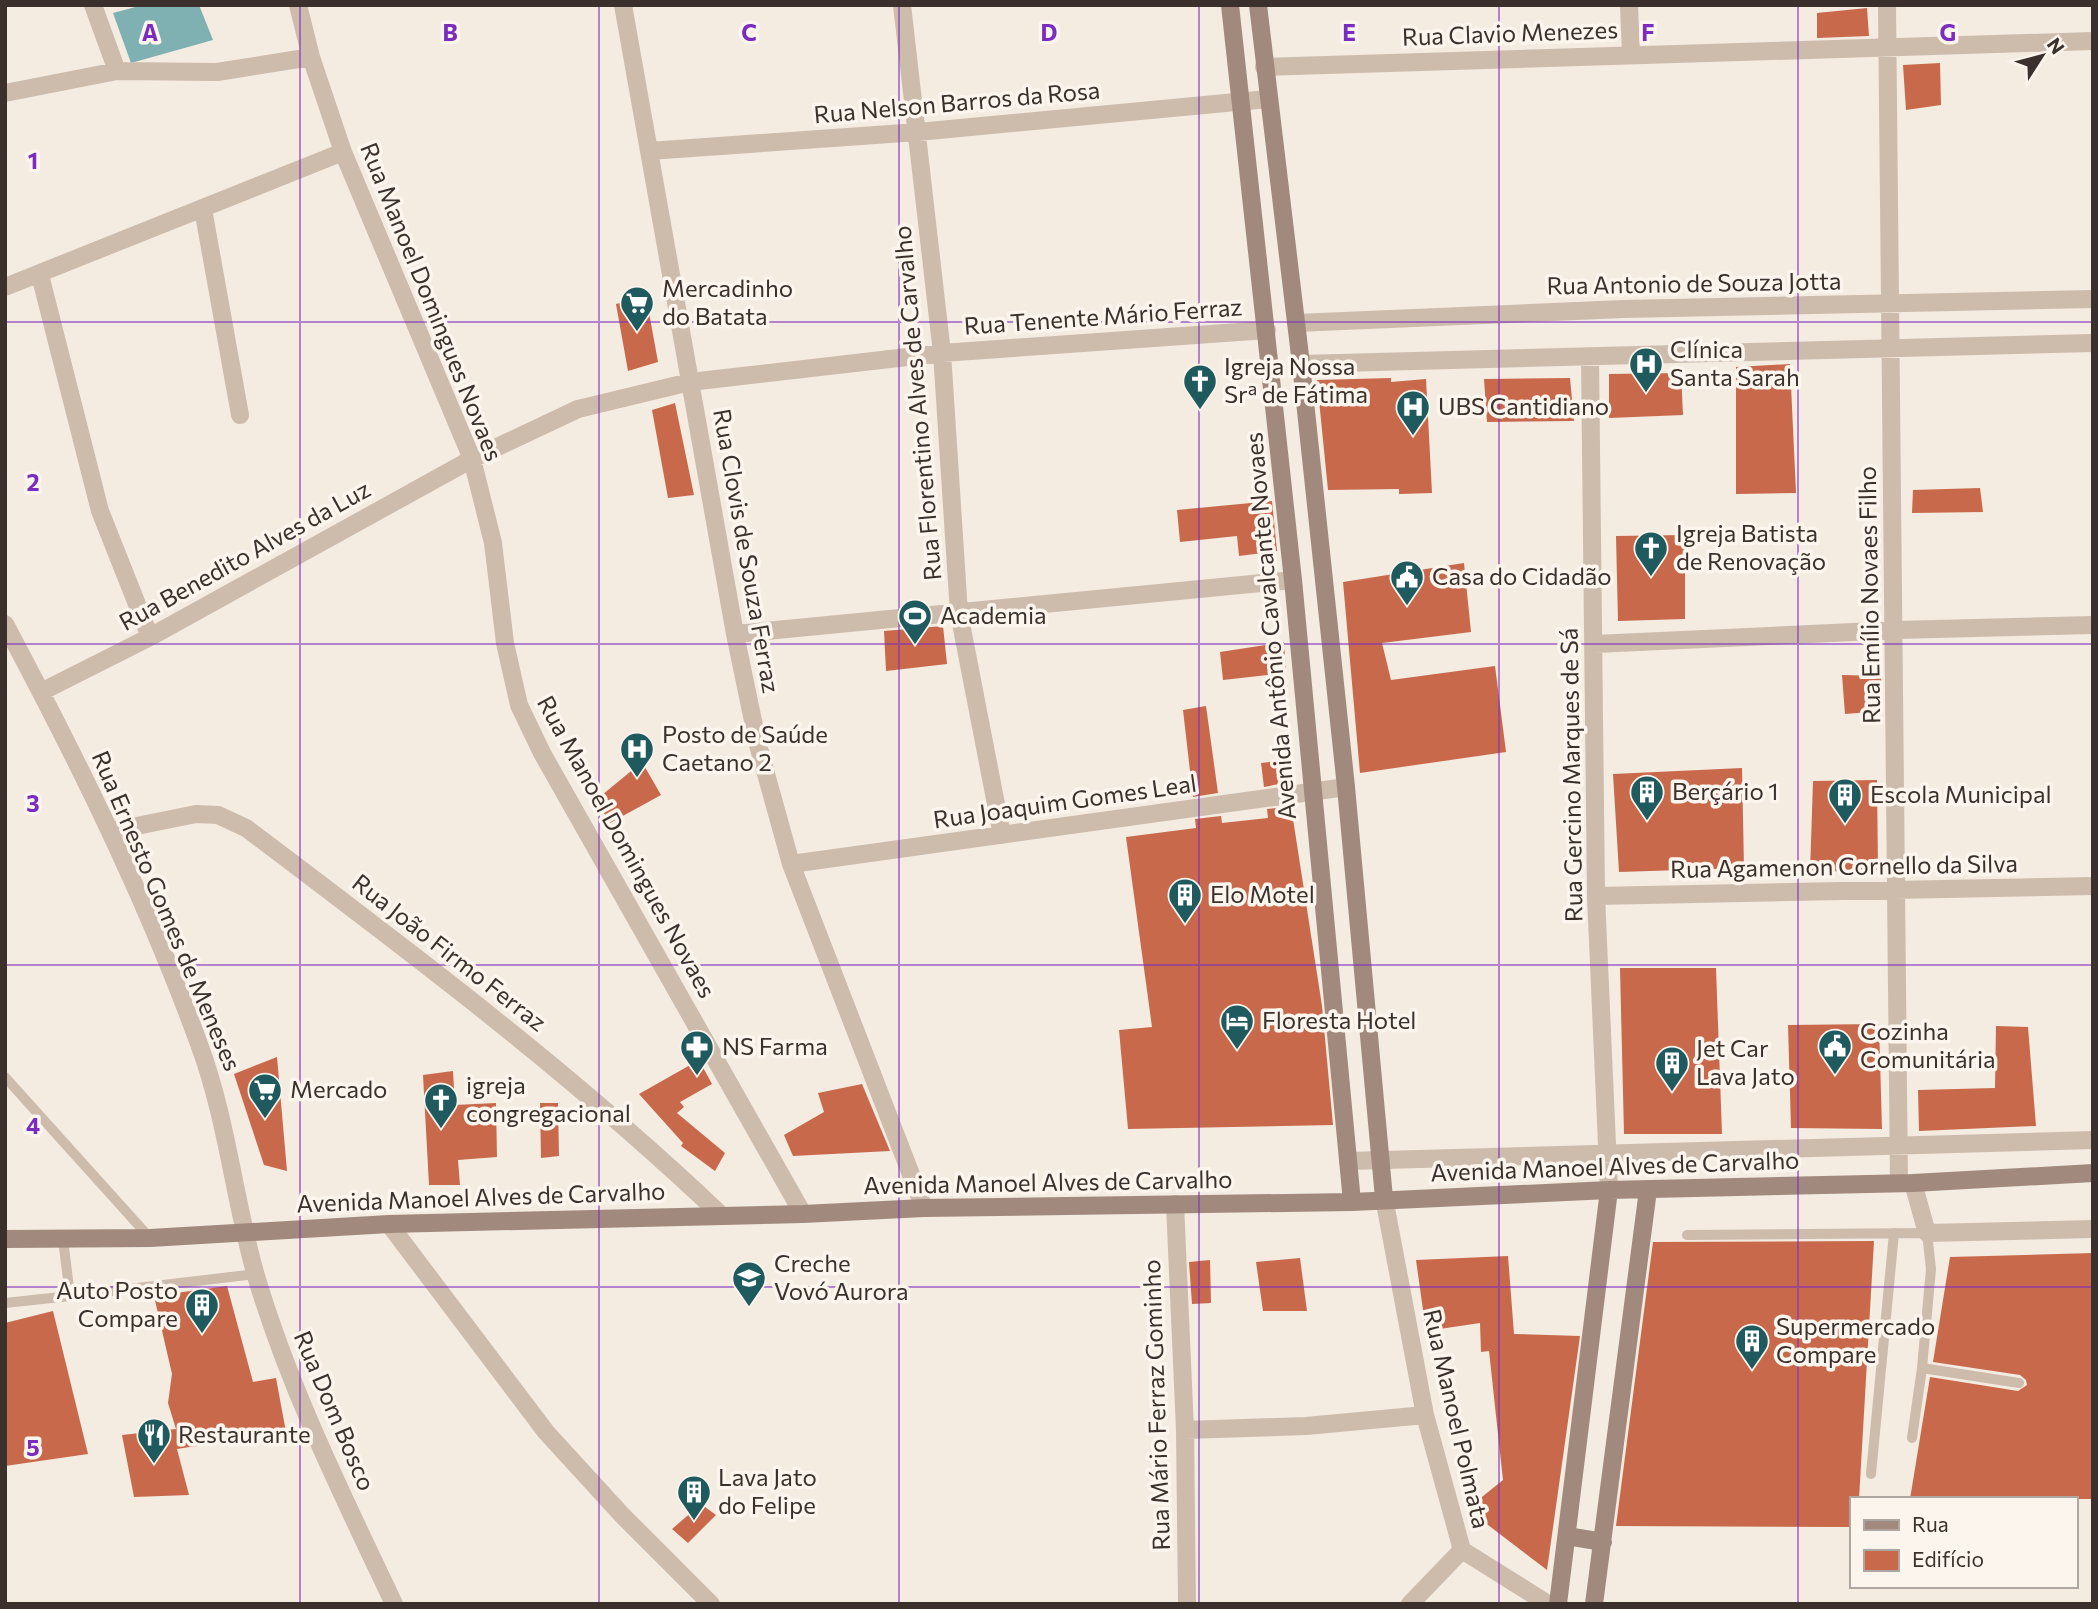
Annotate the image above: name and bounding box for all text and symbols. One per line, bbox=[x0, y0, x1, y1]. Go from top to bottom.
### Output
street label: Rua Clavio Menezes bbox=[1401, 14, 1618, 51]
text: A bbox=[142, 18, 159, 46]
text: B bbox=[442, 18, 458, 46]
text: C bbox=[741, 18, 757, 46]
text: D bbox=[1041, 18, 1058, 46]
text: E bbox=[1342, 18, 1356, 46]
text: F bbox=[1641, 18, 1655, 46]
text: G bbox=[1940, 18, 1956, 46]
north arrow bbox=[2007, 21, 2077, 91]
text: N bbox=[2043, 33, 2070, 58]
street label: Rua Nelson Barros da Rosa bbox=[813, 75, 1101, 128]
street label: Rua Manoel Domingues Novaes bbox=[355, 138, 510, 465]
text: 1 bbox=[28, 146, 38, 174]
street label: Rua Florentino Alves de Carvalho bbox=[887, 224, 946, 582]
street label: Rua Antonio de Souza Jotta bbox=[1546, 265, 1842, 300]
place label: Mercadinho do Batata bbox=[662, 273, 793, 330]
supermarket icon: Mercadinho do Batata bbox=[618, 284, 656, 333]
street label: Rua Tenente Mário Ferraz bbox=[963, 291, 1243, 340]
place label: Clínica Santa Sarah bbox=[1670, 334, 1800, 391]
hospital icon: Clínica Santa Sarah bbox=[1627, 345, 1665, 394]
place label: Igreja Nossa Srª de Fátima bbox=[1224, 351, 1368, 408]
church icon: Igreja Nossa Srª de Fátima bbox=[1181, 362, 1219, 411]
hospital icon: UBS Cantidiano bbox=[1394, 388, 1432, 437]
place label: UBS Cantidiano bbox=[1438, 391, 1609, 420]
street label: Rua Clovis de Souza Ferraz bbox=[708, 406, 787, 695]
street label: Avenida Antônio Cavalcante Novaes bbox=[1238, 431, 1301, 821]
street label: Rua Emílio Novaes Filho bbox=[1852, 466, 1885, 724]
text: 2 bbox=[26, 468, 40, 496]
street label: Rua Benedito Alves da Luz bbox=[114, 473, 375, 636]
place label: Igreja Batista de Renovação bbox=[1676, 518, 1826, 575]
church icon: Igreja Batista de Renovação bbox=[1632, 529, 1670, 578]
public building icon: Casa do Cidadão bbox=[1388, 558, 1426, 607]
place label: Casa do Cidadão bbox=[1432, 561, 1612, 590]
sports icon: Academia bbox=[896, 597, 934, 646]
place label: Academia bbox=[940, 600, 1047, 629]
street label: Rua Gercino Marques de Sá bbox=[1553, 628, 1588, 922]
street label: Rua Manoel Domingues Novaes bbox=[532, 690, 723, 1002]
place label: Posto de Saúde Caetano 2 bbox=[662, 719, 828, 776]
hospital icon: Posto de Saúde Caetano 2 bbox=[618, 730, 656, 779]
street label: Rua Ernesto Gomes de Meneses bbox=[87, 746, 248, 1075]
street label: Rua Joaquim Gomes Leal bbox=[931, 768, 1198, 833]
building icon: Berçário 1 bbox=[1628, 773, 1666, 822]
place label: Berçário 1 bbox=[1672, 776, 1779, 805]
building icon: Escola Municipal bbox=[1826, 776, 1864, 825]
place label: Escola Municipal bbox=[1870, 779, 2052, 808]
text: 3 bbox=[26, 789, 40, 817]
street label: Rua Agamenon Cornello da Silva bbox=[1670, 848, 2018, 883]
street label: Rua João Firmo Ferraz bbox=[347, 867, 553, 1037]
building icon: Elo Motel bbox=[1166, 876, 1204, 925]
place label: Elo Motel bbox=[1210, 879, 1315, 908]
hotel icon: Floresta Hotel bbox=[1218, 1002, 1256, 1051]
place label: Floresta Hotel bbox=[1262, 1005, 1416, 1034]
place label: Cozinha Comunitária bbox=[1860, 1016, 1996, 1073]
public building icon: Cozinha Comunitária bbox=[1816, 1027, 1854, 1076]
pharmacy icon: NS Farma bbox=[678, 1028, 716, 1077]
place label: NS Farma bbox=[722, 1031, 828, 1060]
place label: Jet Car Lava Jato bbox=[1696, 1033, 1795, 1090]
building icon: Jet Car Lava Jato bbox=[1653, 1044, 1691, 1093]
place label: igreja congregacional bbox=[466, 1070, 631, 1127]
supermarket icon: Mercado bbox=[246, 1071, 284, 1120]
place label: Mercado bbox=[290, 1074, 387, 1103]
church icon: igreja congregacional bbox=[422, 1081, 460, 1130]
text: 4 bbox=[26, 1111, 40, 1139]
street label: Avenida Manoel Alves de Carvalho bbox=[1430, 1145, 1800, 1186]
street label: Avenida Manoel Alves de Carvalho bbox=[863, 1164, 1233, 1199]
street label: Avenida Manoel Alves de Carvalho bbox=[296, 1176, 666, 1217]
place label: Creche Vovó Aurora bbox=[774, 1248, 909, 1305]
school or university icon: Creche Vovó Aurora bbox=[730, 1259, 768, 1308]
street label: Rua Mário Ferraz Gominho bbox=[1136, 1259, 1175, 1551]
place label: Auto Posto Compare bbox=[56, 1275, 178, 1332]
building icon: Auto Posto Compare bbox=[183, 1286, 221, 1335]
street label: Rua Manoel Polmata bbox=[1418, 1306, 1497, 1531]
place label: Supermercado Compare bbox=[1776, 1311, 1935, 1368]
building icon: Supermercado Compare bbox=[1733, 1322, 1771, 1371]
street label: Rua Dom Bosco bbox=[289, 1326, 382, 1495]
restaurant icon: Restaurante bbox=[135, 1416, 173, 1465]
place label: Restaurante bbox=[178, 1419, 311, 1448]
text: 5 bbox=[26, 1433, 40, 1461]
place label: Lava Jato do Felipe bbox=[718, 1462, 817, 1519]
building icon: Lava Jato do Felipe bbox=[675, 1473, 713, 1522]
legend bbox=[1850, 1497, 2077, 1588]
text: Rua bbox=[1912, 1511, 1949, 1536]
text: Edifício bbox=[1912, 1546, 1984, 1571]

